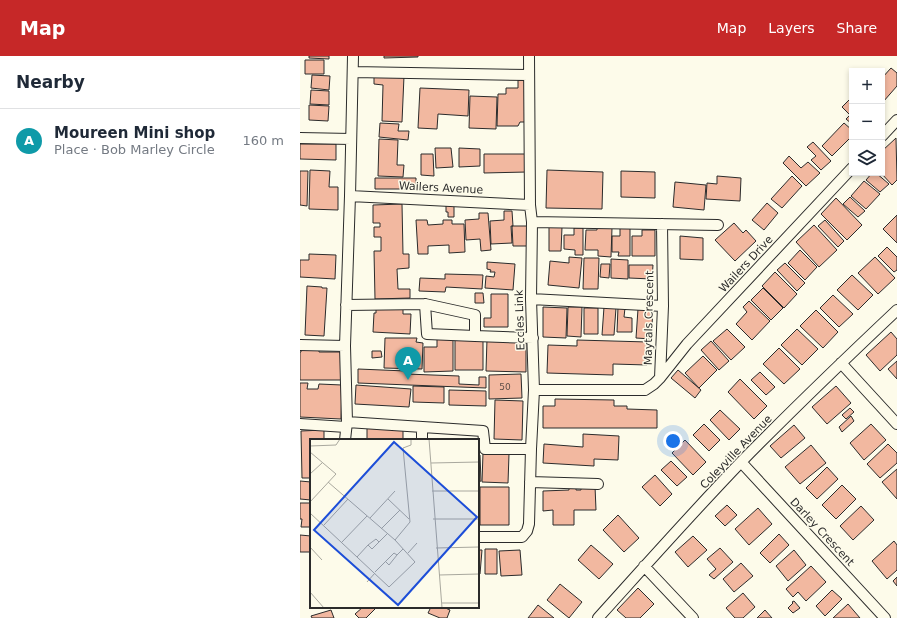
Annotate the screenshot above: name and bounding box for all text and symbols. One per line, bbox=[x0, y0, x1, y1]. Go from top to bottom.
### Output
text: Map bbox=[20, 17, 65, 39]
text: Map bbox=[717, 20, 746, 36]
text: Layers bbox=[768, 20, 815, 36]
text: Share bbox=[837, 20, 877, 36]
map controls bbox=[849, 68, 885, 176]
button: + bbox=[849, 68, 885, 104]
text: Nearby bbox=[16, 72, 85, 92]
button: − bbox=[849, 104, 885, 140]
text: Moureen Mini shop bbox=[54, 124, 215, 142]
text: A bbox=[24, 133, 34, 148]
text: 160 m bbox=[242, 133, 284, 148]
button: layers bbox=[849, 140, 885, 176]
text: Place · Bob Marley Circle bbox=[54, 142, 215, 157]
street label: Wailers Avenue bbox=[399, 179, 484, 197]
street label: Wailers Drive bbox=[716, 233, 776, 295]
street label: Maytals Crescent bbox=[642, 270, 656, 365]
street label: Eccles Link bbox=[512, 289, 528, 351]
pin: A bbox=[395, 347, 421, 380]
house number: 50 bbox=[499, 382, 511, 392]
street label: Coleyville Avenue bbox=[697, 412, 775, 492]
your location bbox=[663, 431, 683, 451]
inset map bbox=[310, 439, 479, 608]
street label: Darley Crescent bbox=[787, 495, 857, 569]

